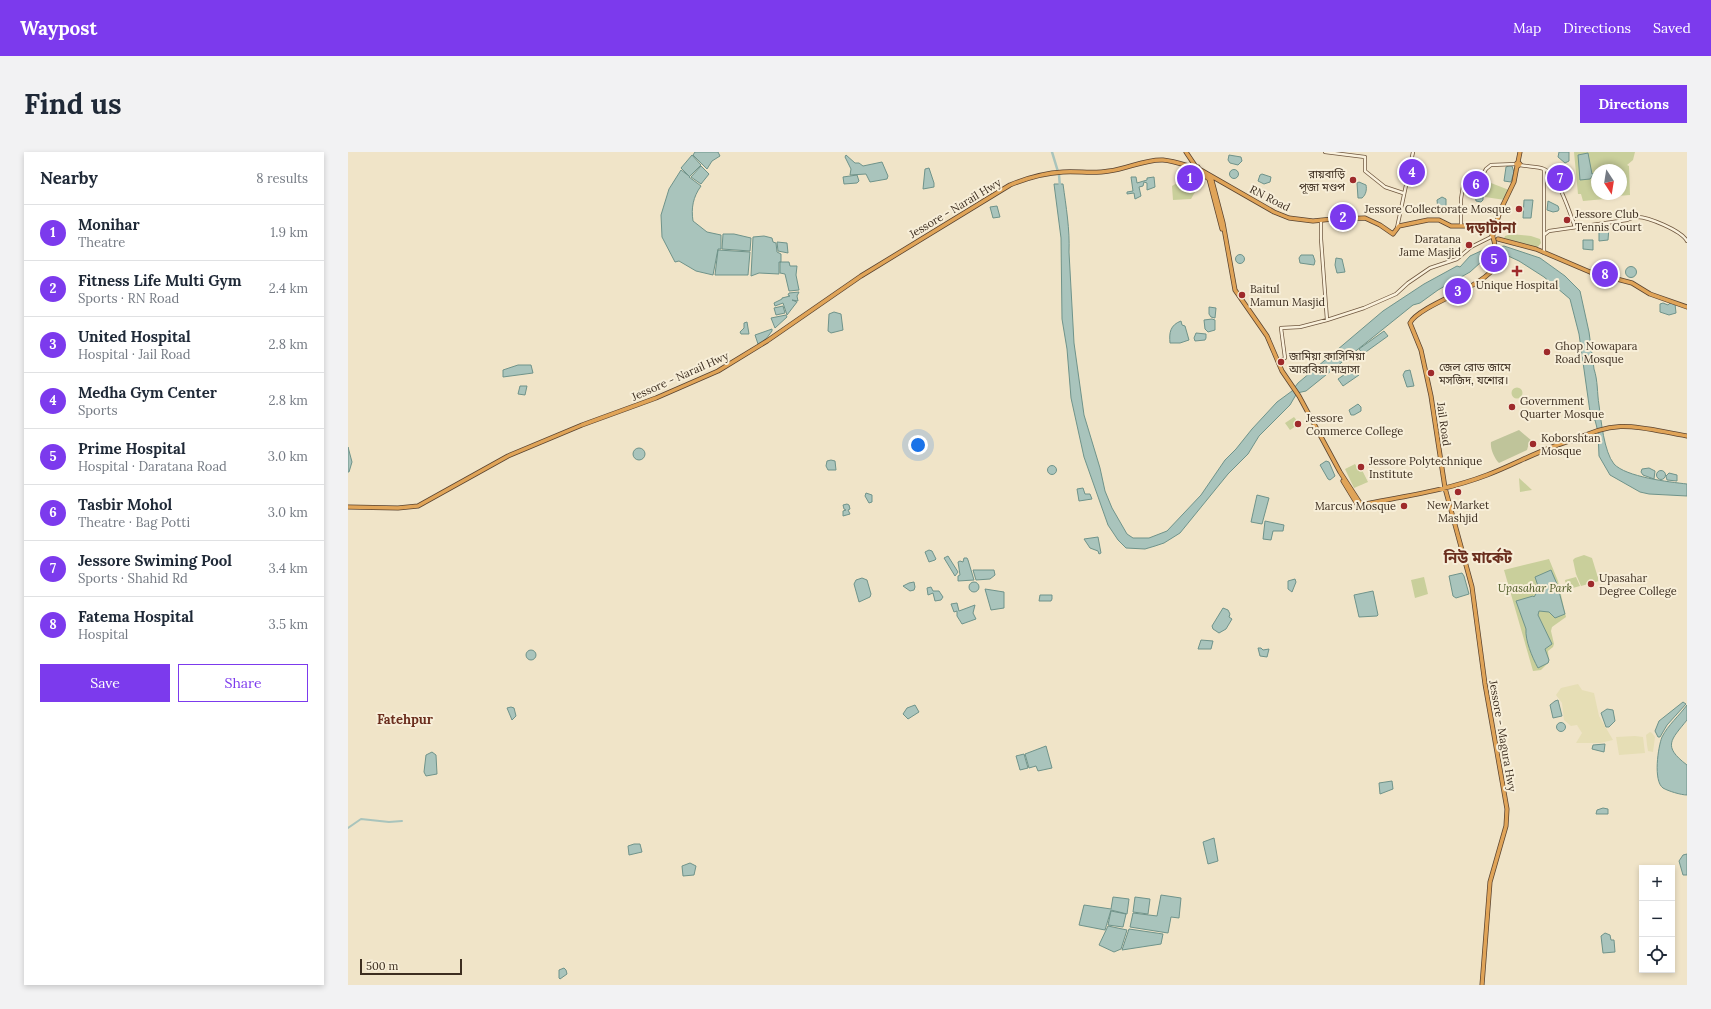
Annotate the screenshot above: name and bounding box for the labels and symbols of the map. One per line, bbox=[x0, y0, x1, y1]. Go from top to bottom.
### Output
pin: 4 bbox=[1399, 157, 1425, 187]
pin: 1 bbox=[1177, 163, 1203, 193]
pin: 7 bbox=[1547, 163, 1573, 193]
north arrow bbox=[1591, 164, 1627, 200]
place label: রায়বাড়ি পূজা মণ্ডপ bbox=[1299, 167, 1345, 194]
pin: 6 bbox=[1463, 169, 1489, 199]
street label: Jessore - Narail Hwy bbox=[906, 175, 1004, 241]
marker: রায়বাড়ি পূজা মণ্ডপ bbox=[1348, 175, 1358, 185]
street label: RN Road bbox=[1247, 182, 1293, 214]
pin: 2 bbox=[1330, 202, 1356, 232]
place label: Jessore Collectorate Mosque bbox=[1364, 202, 1511, 216]
marker: Jessore Collectorate Mosque bbox=[1514, 204, 1524, 214]
place label: Jessore Club Tennis Court bbox=[1574, 207, 1642, 234]
marker: Jessore Club Tennis Court bbox=[1562, 215, 1572, 225]
district label: দড়াটানা bbox=[1465, 218, 1517, 237]
place label: Daratana Jame Masjid bbox=[1398, 232, 1461, 259]
marker: Daratana Jame Masjid bbox=[1464, 240, 1474, 250]
pin: 5 bbox=[1481, 244, 1507, 274]
pin: 8 bbox=[1592, 259, 1618, 289]
marker: Unique Hospital bbox=[1511, 265, 1523, 277]
pin: 3 bbox=[1445, 276, 1471, 306]
place label: Unique Hospital bbox=[1476, 278, 1558, 292]
place label: Baitul Mamun Masjid bbox=[1250, 282, 1326, 309]
marker: Baitul Mamun Masjid bbox=[1237, 290, 1247, 300]
place label: Ghop Nowapara Road Mosque bbox=[1555, 339, 1638, 366]
marker: Ghop Nowapara Road Mosque bbox=[1542, 347, 1552, 357]
street label: Jessore - Narail Hwy bbox=[628, 348, 731, 404]
place label: জামিয়া কাসিমিয়া আরবিয়া মাদ্রাসা bbox=[1288, 349, 1366, 376]
marker: জামিয়া কাসিমিয়া আরবিয়া মাদ্রাসা bbox=[1276, 357, 1286, 367]
place label: জেল রোড জামে মসজিদ, যশোর। bbox=[1438, 360, 1511, 387]
marker: জেল রোড জামে মসজিদ, যশোর। bbox=[1426, 368, 1436, 378]
place label: Government Quarter Mosque bbox=[1520, 394, 1604, 421]
street label: Jail Road bbox=[1434, 400, 1454, 447]
marker: Government Quarter Mosque bbox=[1507, 402, 1517, 412]
place label: Jessore Commerce College bbox=[1305, 411, 1403, 438]
marker: Jessore Commerce College bbox=[1293, 419, 1303, 429]
place label: Koborshtan Mosque bbox=[1541, 431, 1601, 458]
your location bbox=[908, 435, 928, 455]
marker: Koborshtan Mosque bbox=[1528, 439, 1538, 449]
place label: Jessore Polytechnique Institute bbox=[1368, 454, 1482, 481]
marker: Jessore Polytechnique Institute bbox=[1356, 462, 1366, 472]
marker: New Market Mashjid bbox=[1453, 487, 1463, 497]
place label: New Market Mashjid bbox=[1427, 498, 1490, 525]
place label: Marcus Mosque bbox=[1315, 499, 1396, 513]
marker: Marcus Mosque bbox=[1399, 501, 1409, 511]
district label: নিউ মার্কেট bbox=[1443, 547, 1513, 567]
place label: Upasahar Degree College bbox=[1599, 571, 1677, 598]
marker: Upasahar Degree College bbox=[1586, 579, 1596, 589]
park label: Upasahar Park bbox=[1498, 581, 1572, 595]
street label: Jessore - Magura Hwy bbox=[1486, 678, 1520, 793]
district label: Fatehpur bbox=[377, 711, 434, 728]
scale bar bbox=[360, 957, 462, 976]

